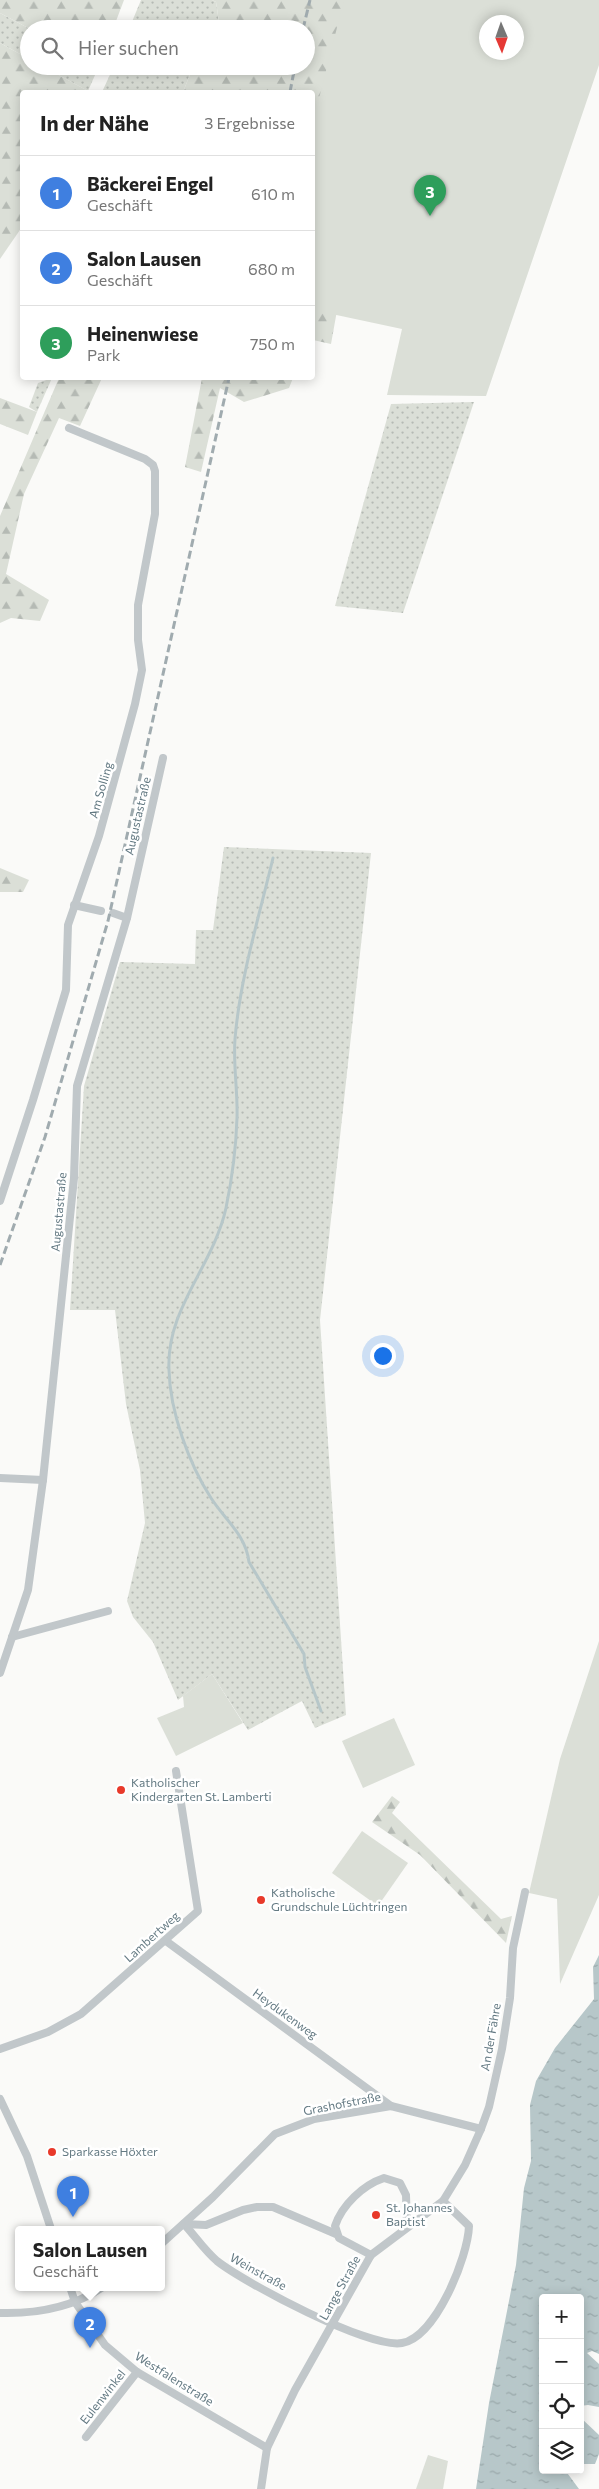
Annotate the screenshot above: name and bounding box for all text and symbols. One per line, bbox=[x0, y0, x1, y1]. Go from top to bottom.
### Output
north arrow bbox=[479, 15, 524, 60]
search box bbox=[20, 20, 315, 75]
icon: search bbox=[38, 34, 66, 62]
text: Hier suchen bbox=[78, 36, 179, 59]
text: In der Nähe bbox=[40, 110, 149, 135]
text: 3 Ergebnisse bbox=[204, 113, 295, 132]
text: Bäckerei Engel bbox=[87, 172, 213, 195]
pin: 3 bbox=[414, 175, 446, 216]
text: 1 bbox=[52, 184, 60, 203]
text: 610 m bbox=[251, 184, 295, 203]
text: Geschäft bbox=[87, 195, 153, 214]
text: Salon Lausen bbox=[87, 247, 201, 270]
text: 2 bbox=[51, 259, 61, 278]
text: 680 m bbox=[248, 259, 295, 278]
text: Geschäft bbox=[87, 270, 153, 289]
text: Heinenwiese bbox=[87, 322, 198, 345]
text: 3 bbox=[51, 334, 61, 353]
text: 750 m bbox=[250, 334, 295, 353]
text: Park bbox=[87, 345, 120, 364]
street label: Am Solling bbox=[85, 760, 115, 819]
street label: Augustastraße bbox=[121, 775, 153, 856]
street label: Augustastraße bbox=[48, 1172, 68, 1252]
your location bbox=[370, 1343, 396, 1369]
place label: Katholischer Kindergarten St. Lamberti bbox=[131, 1775, 272, 1803]
marker: Katholischer Kindergarten St. Lamberti bbox=[115, 1784, 127, 1796]
place label: Katholische Grundschule Lüchtringen bbox=[271, 1885, 407, 1913]
marker: Katholische Grundschule Lüchtringen bbox=[255, 1894, 267, 1906]
street label: Lambertweg bbox=[121, 1908, 182, 1965]
street label: Heydukenweg bbox=[251, 1985, 321, 2042]
street label: An der Fähre bbox=[477, 2002, 503, 2072]
street label: Grashofstraße bbox=[302, 2089, 382, 2117]
place label: Sparkasse Höxter bbox=[62, 2144, 158, 2158]
marker: Sparkasse Höxter bbox=[46, 2146, 58, 2158]
pin: 1 bbox=[57, 2176, 89, 2217]
place label: St. Johannes Baptist bbox=[386, 2200, 452, 2228]
marker: St. Johannes Baptist bbox=[370, 2209, 382, 2221]
popup bbox=[15, 2226, 165, 2291]
text: Salon Lausen bbox=[33, 2238, 147, 2261]
street label: Weinstraße bbox=[228, 2250, 289, 2292]
street label: Lange Straße bbox=[316, 2253, 363, 2322]
text: Geschäft bbox=[33, 2261, 99, 2280]
map controls bbox=[539, 2294, 584, 2474]
button: + bbox=[539, 2294, 584, 2339]
pin: 2 bbox=[74, 2307, 106, 2348]
button: − bbox=[539, 2339, 584, 2384]
street label: Westfalenstraße bbox=[133, 2348, 216, 2408]
street label: Eulenwinkel bbox=[77, 2366, 128, 2426]
button: locate bbox=[539, 2384, 584, 2429]
button: layers bbox=[539, 2429, 584, 2474]

